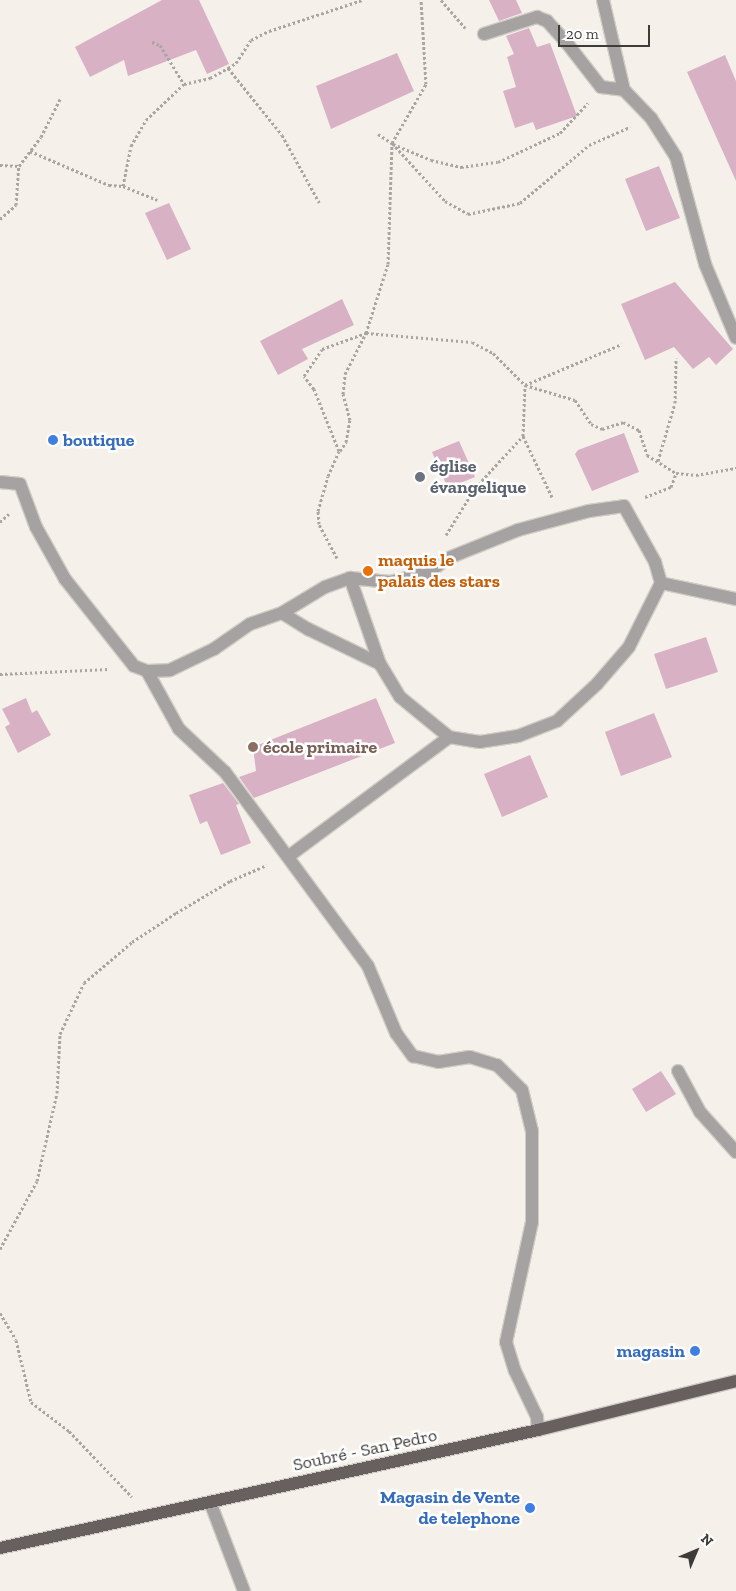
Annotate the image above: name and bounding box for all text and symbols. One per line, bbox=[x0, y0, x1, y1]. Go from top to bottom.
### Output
scale bar bbox=[561, 15, 654, 47]
text: 20 m bbox=[566, 25, 599, 43]
place label: boutique bbox=[63, 429, 135, 451]
marker: boutique bbox=[47, 434, 59, 446]
place label: église évangelique bbox=[430, 456, 526, 498]
marker: église évangelique bbox=[414, 471, 426, 483]
place label: maquis le palais des stars bbox=[378, 550, 500, 592]
marker: maquis le palais des stars bbox=[362, 565, 374, 577]
place label: école primaire bbox=[263, 736, 377, 758]
marker: école primaire bbox=[247, 741, 259, 753]
place label: magasin bbox=[616, 1340, 685, 1362]
marker: magasin bbox=[689, 1345, 701, 1357]
street label: Soubré - San Pedro bbox=[291, 1424, 439, 1476]
place label: Magasin de Vente de telephone bbox=[379, 1487, 520, 1530]
marker: Magasin de Vente de telephone bbox=[524, 1502, 536, 1514]
north arrow bbox=[671, 1526, 721, 1576]
text: N bbox=[697, 1530, 717, 1550]

